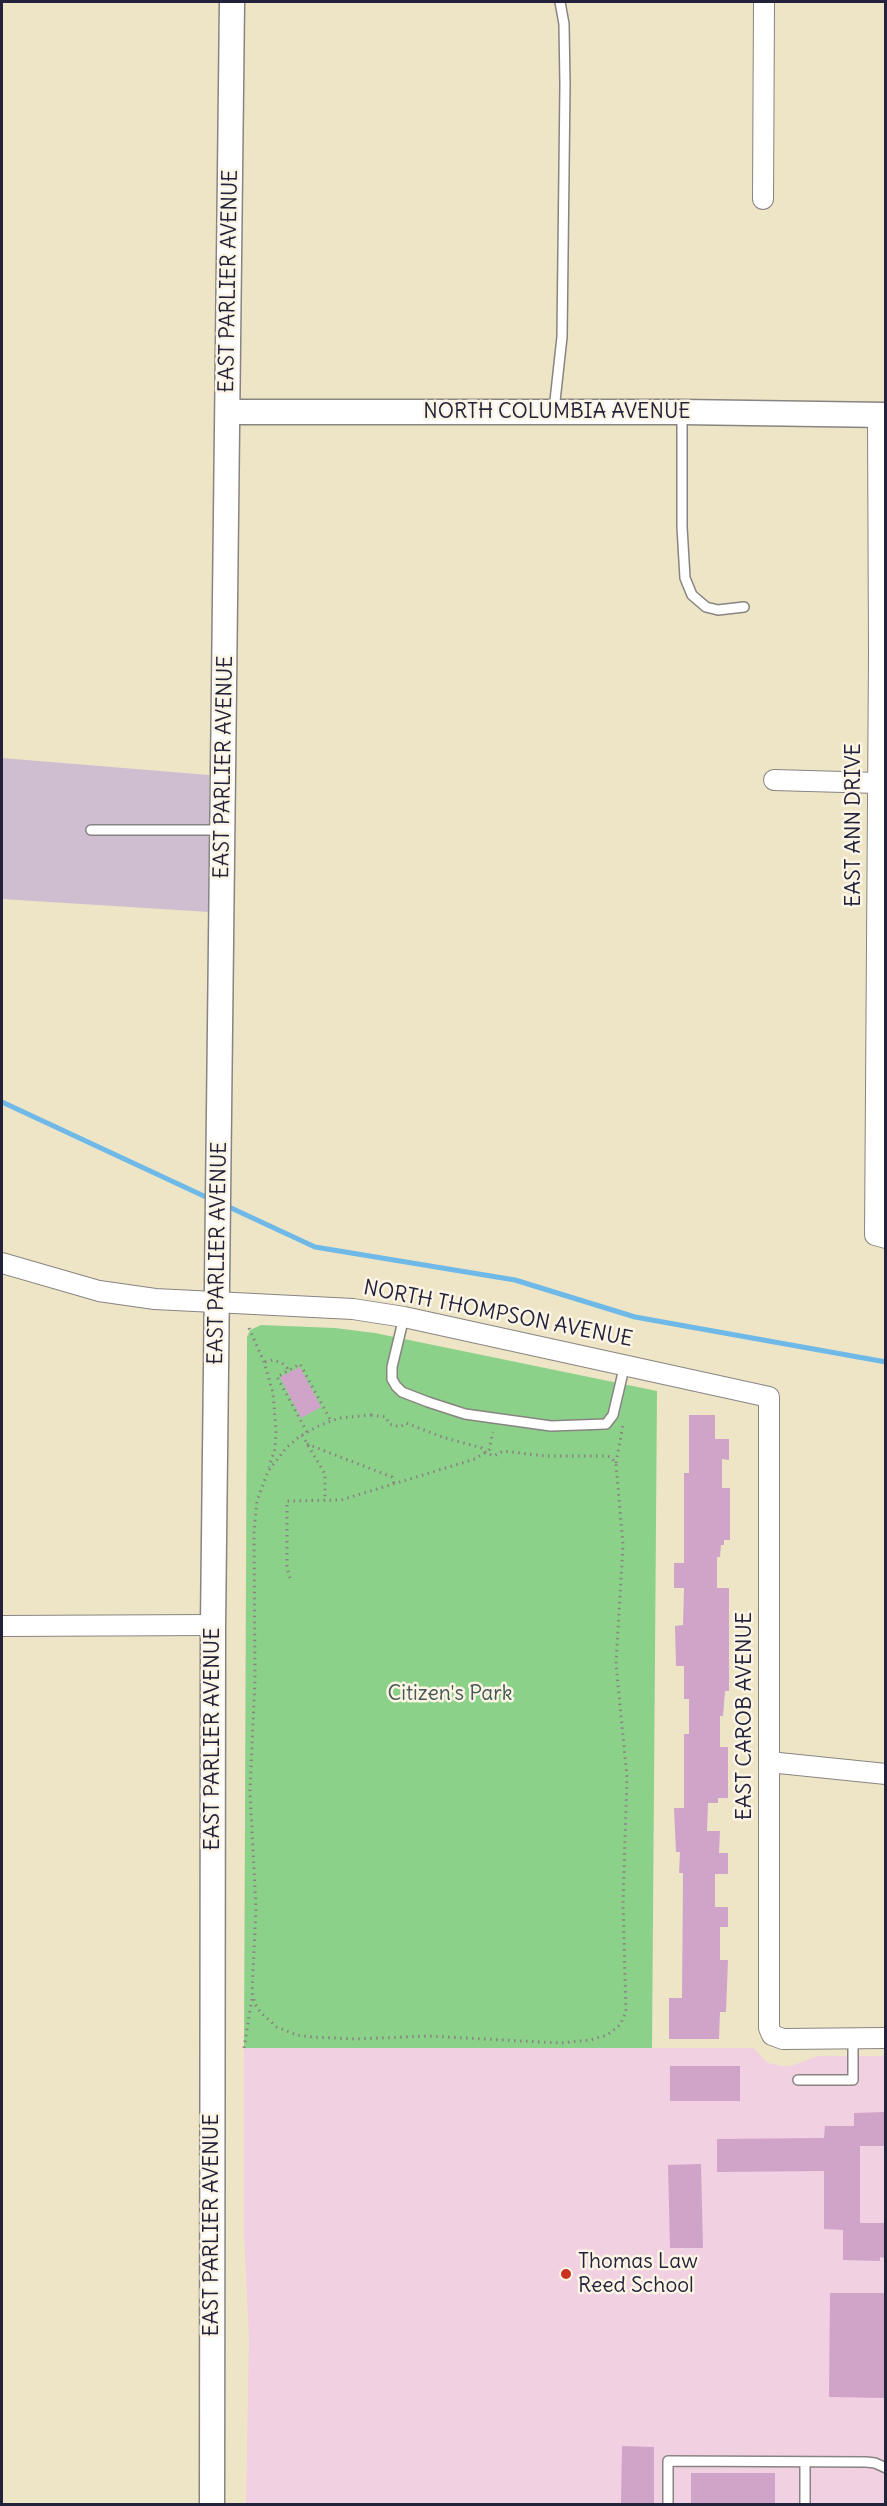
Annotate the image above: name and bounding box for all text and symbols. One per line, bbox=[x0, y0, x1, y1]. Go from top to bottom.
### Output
street label: EAST PARLIER AVENUE bbox=[214, 169, 244, 393]
street label: NORTH COLUMBIA AVENUE bbox=[423, 399, 691, 425]
street label: EAST PARLIER AVENUE bbox=[209, 655, 239, 879]
street label: EAST ANN DRIVE bbox=[841, 743, 867, 907]
street label: EAST PARLIER AVENUE bbox=[203, 1141, 233, 1365]
street label: NORTH THOMPSON AVENUE bbox=[361, 1276, 635, 1352]
street label: EAST CAROB AVENUE bbox=[732, 1612, 758, 1820]
street label: EAST PARLIER AVENUE bbox=[200, 1627, 226, 1851]
park label: Citizen's Park bbox=[387, 1681, 513, 1707]
street label: EAST PARLIER AVENUE bbox=[199, 2113, 225, 2337]
place label: Thomas Law Reed School bbox=[578, 2249, 698, 2299]
marker: Thomas Law Reed School bbox=[559, 2267, 573, 2281]

